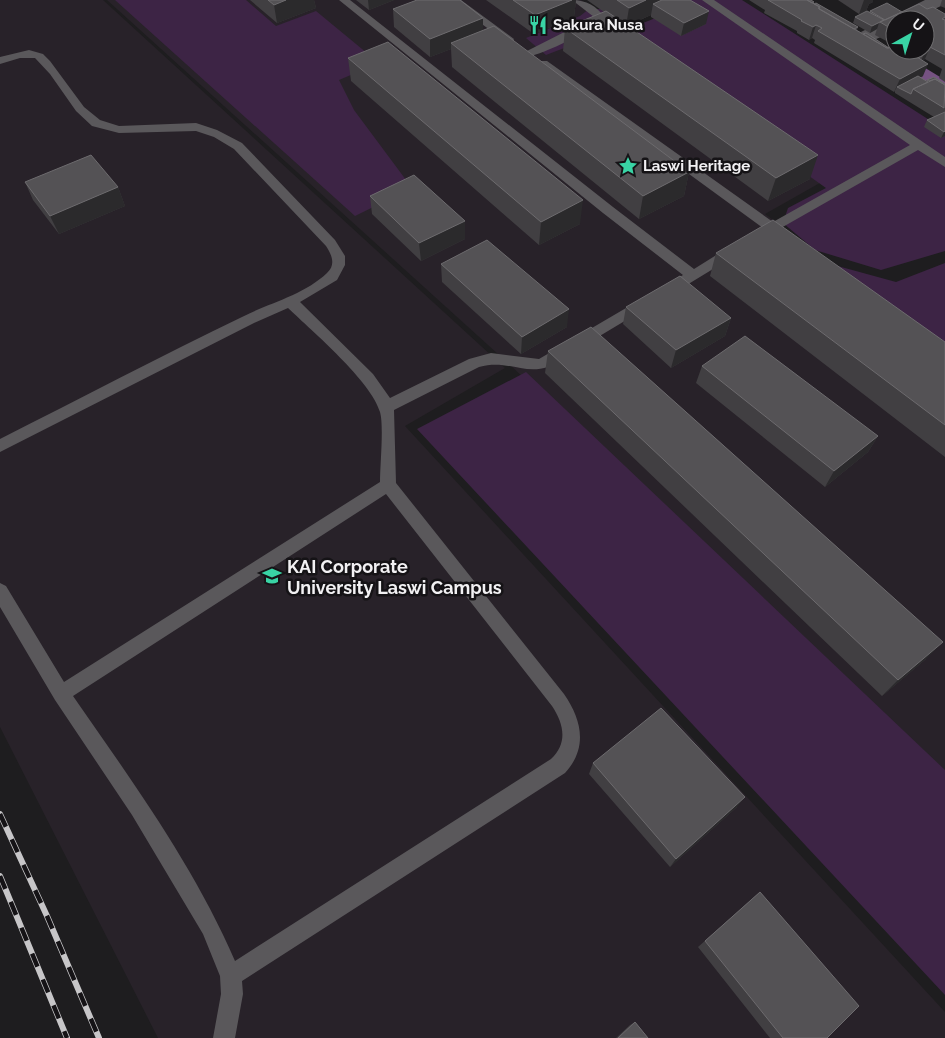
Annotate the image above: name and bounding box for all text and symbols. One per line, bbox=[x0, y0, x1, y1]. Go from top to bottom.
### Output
north arrow bbox=[885, 10, 935, 60]
restaurant icon: Sakura Nusa bbox=[527, 14, 549, 36]
text: U bbox=[909, 15, 927, 34]
place label: Sakura Nusa bbox=[553, 16, 644, 34]
place icon: Laswi Heritage bbox=[617, 155, 639, 177]
place label: Laswi Heritage bbox=[643, 157, 750, 175]
place label: KAI Corporate University Laswi Campus bbox=[287, 556, 502, 598]
school or university icon: KAI Corporate University Laswi Campus bbox=[261, 565, 283, 587]

